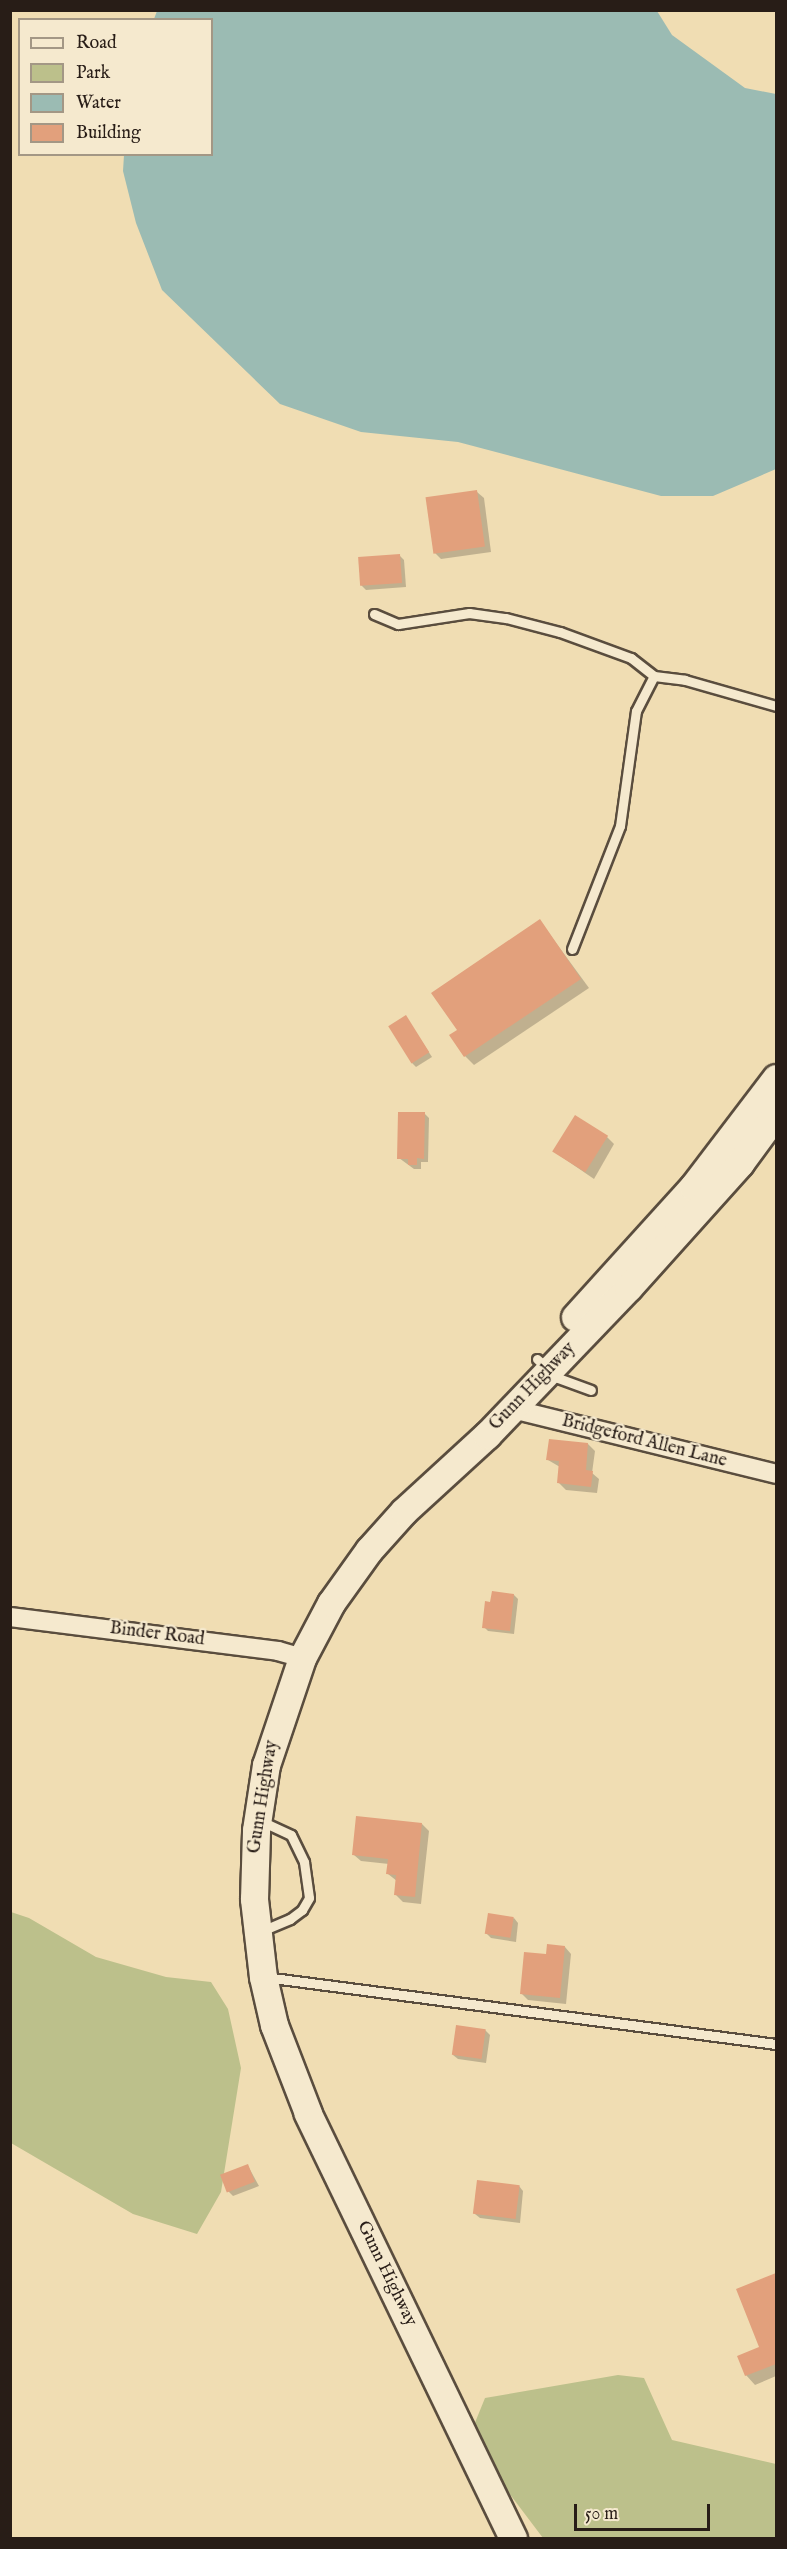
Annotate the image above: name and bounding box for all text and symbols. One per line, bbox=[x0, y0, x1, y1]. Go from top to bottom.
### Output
legend bbox=[18, 18, 213, 156]
text: Road bbox=[76, 32, 117, 55]
text: Park bbox=[76, 62, 110, 85]
text: Water bbox=[76, 92, 121, 115]
text: Building bbox=[76, 122, 141, 145]
street label: Gunn Highway bbox=[486, 1338, 580, 1436]
street label: Bridgeford Allen Lane bbox=[559, 1411, 729, 1473]
street label: Binder Road bbox=[108, 1618, 206, 1652]
street label: Gunn Highway bbox=[244, 1739, 284, 1855]
street label: Gunn Highway bbox=[351, 2218, 421, 2330]
scale bar bbox=[577, 2492, 714, 2530]
text: 50 m bbox=[585, 2503, 618, 2526]

